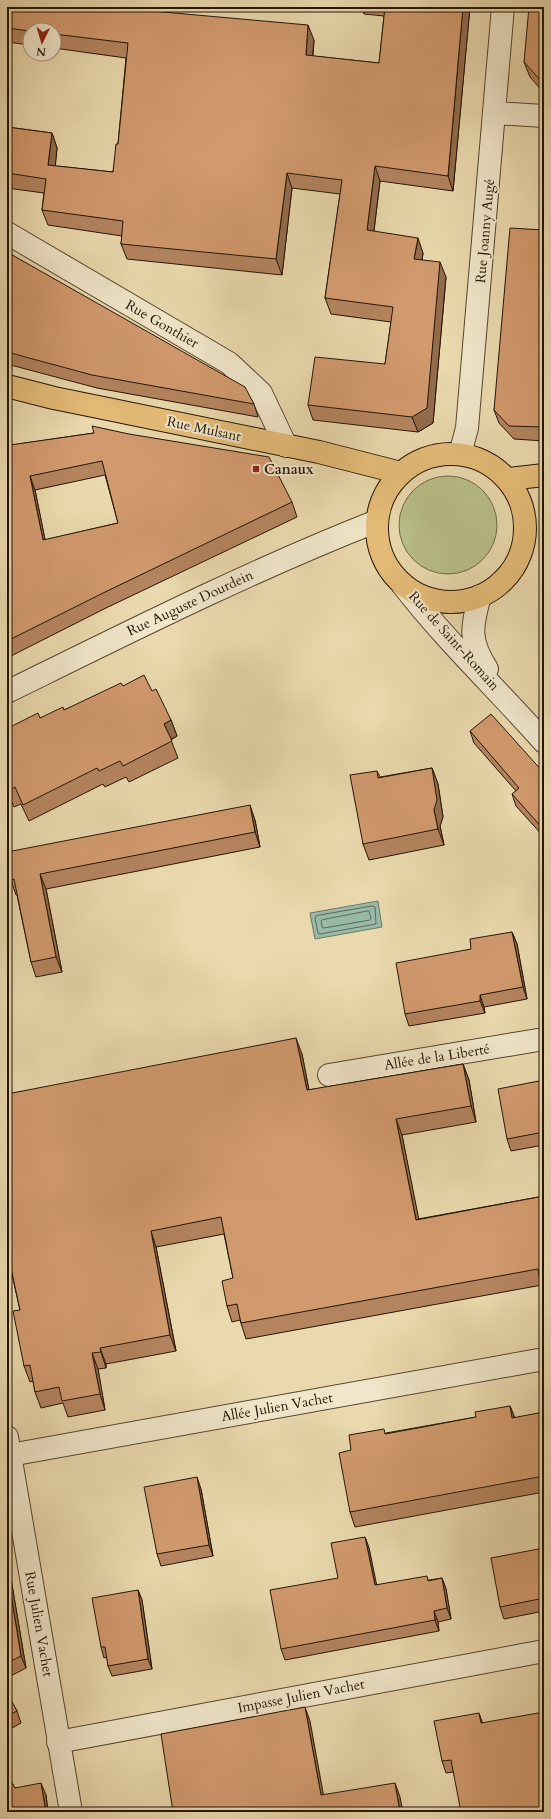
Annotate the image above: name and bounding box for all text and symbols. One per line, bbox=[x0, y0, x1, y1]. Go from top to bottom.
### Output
north arrow bbox=[22, 22, 62, 62]
text: N bbox=[35, 44, 47, 59]
street label: Rue Joanny Augé bbox=[471, 178, 499, 284]
street label: Rue Gonthier bbox=[122, 295, 203, 353]
street label: Rue Mulsant bbox=[165, 412, 243, 446]
place label: Canaux bbox=[264, 460, 314, 479]
marker: Canaux bbox=[251, 464, 261, 474]
street label: Rue Auguste Dourdein bbox=[124, 565, 256, 641]
street label: Rue de Saint-Romain bbox=[404, 587, 504, 695]
street label: Allée de la Liberté bbox=[383, 1039, 491, 1075]
street label: Allée Julien Vachet bbox=[220, 1388, 335, 1426]
street label: Rue Julien Vachet bbox=[20, 1570, 58, 1679]
street label: Impasse Julien Vachet bbox=[236, 1674, 367, 1718]

